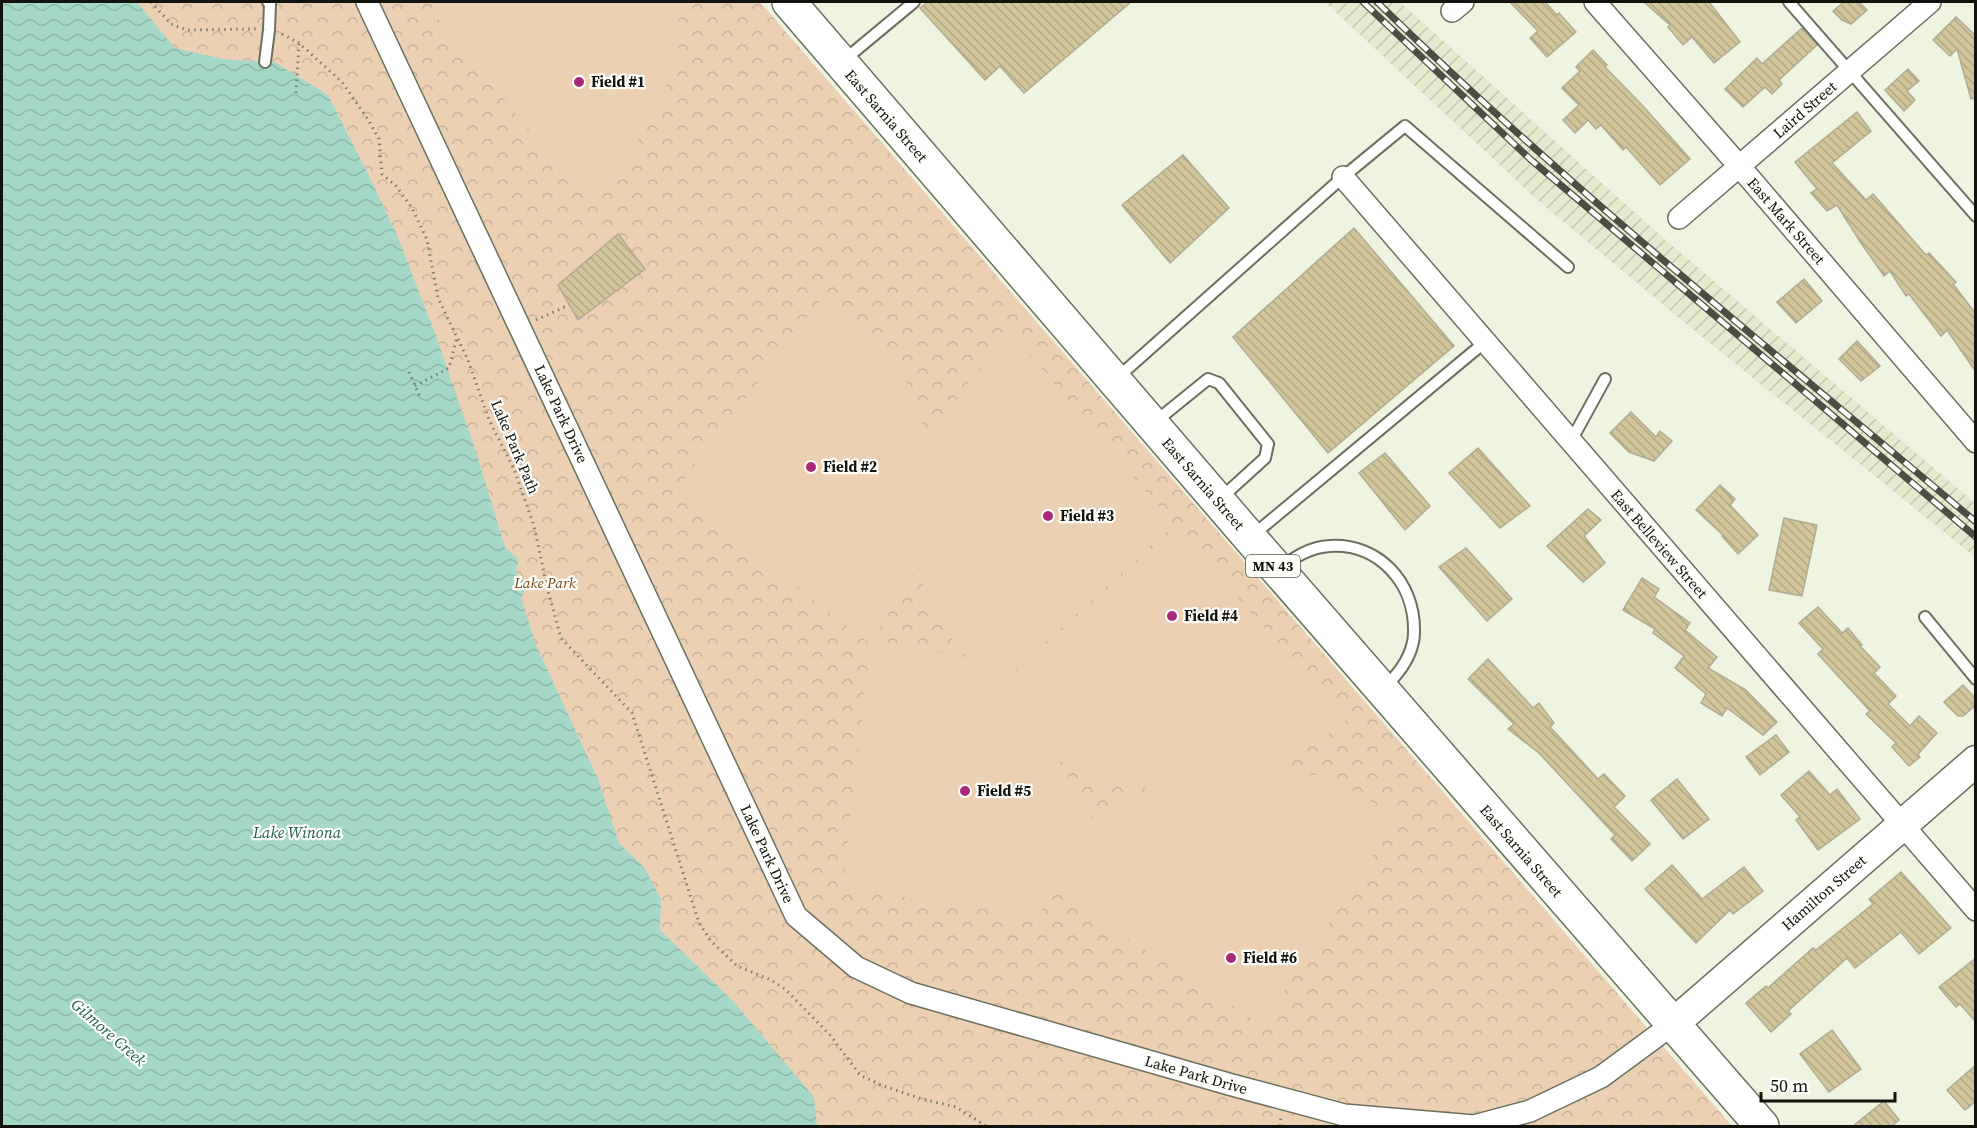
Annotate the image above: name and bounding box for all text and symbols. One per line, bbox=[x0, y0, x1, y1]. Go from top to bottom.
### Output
street label: East Sarnia Street bbox=[840, 65, 933, 167]
place label: Field #1 bbox=[591, 71, 645, 92]
marker: Field #1 bbox=[572, 75, 586, 89]
street label: Laird Street bbox=[1768, 76, 1841, 143]
street label: East Mark Street bbox=[1743, 173, 1830, 269]
street label: Lake Park Drive bbox=[530, 361, 594, 467]
street label: Lake Park Path bbox=[486, 397, 545, 497]
street label: East Sarnia Street bbox=[1157, 433, 1250, 535]
place label: Field #2 bbox=[823, 456, 877, 477]
marker: Field #2 bbox=[804, 460, 818, 474]
street label: East Belleview Street bbox=[1606, 485, 1713, 603]
place label: Field #3 bbox=[1060, 505, 1114, 526]
marker: Field #3 bbox=[1041, 509, 1055, 523]
road number: MN 43 bbox=[1246, 555, 1300, 577]
park label: Lake Park bbox=[513, 572, 577, 593]
place label: Field #4 bbox=[1184, 605, 1238, 626]
marker: Field #4 bbox=[1165, 609, 1179, 623]
place label: Field #5 bbox=[977, 780, 1031, 801]
marker: Field #5 bbox=[958, 784, 972, 798]
street label: East Sarnia Street bbox=[1475, 800, 1568, 902]
street label: Lake Park Drive bbox=[736, 801, 800, 907]
water label: Lake Winona bbox=[252, 821, 342, 843]
street label: Hamilton Street bbox=[1777, 850, 1871, 935]
place label: Field #6 bbox=[1243, 947, 1297, 968]
marker: Field #6 bbox=[1224, 951, 1238, 965]
water label: Gilmore Creek bbox=[67, 993, 152, 1071]
street label: Lake Park Drive bbox=[1142, 1050, 1250, 1099]
scale bar bbox=[1761, 1065, 1894, 1103]
text: 50 m bbox=[1770, 1073, 1808, 1098]

